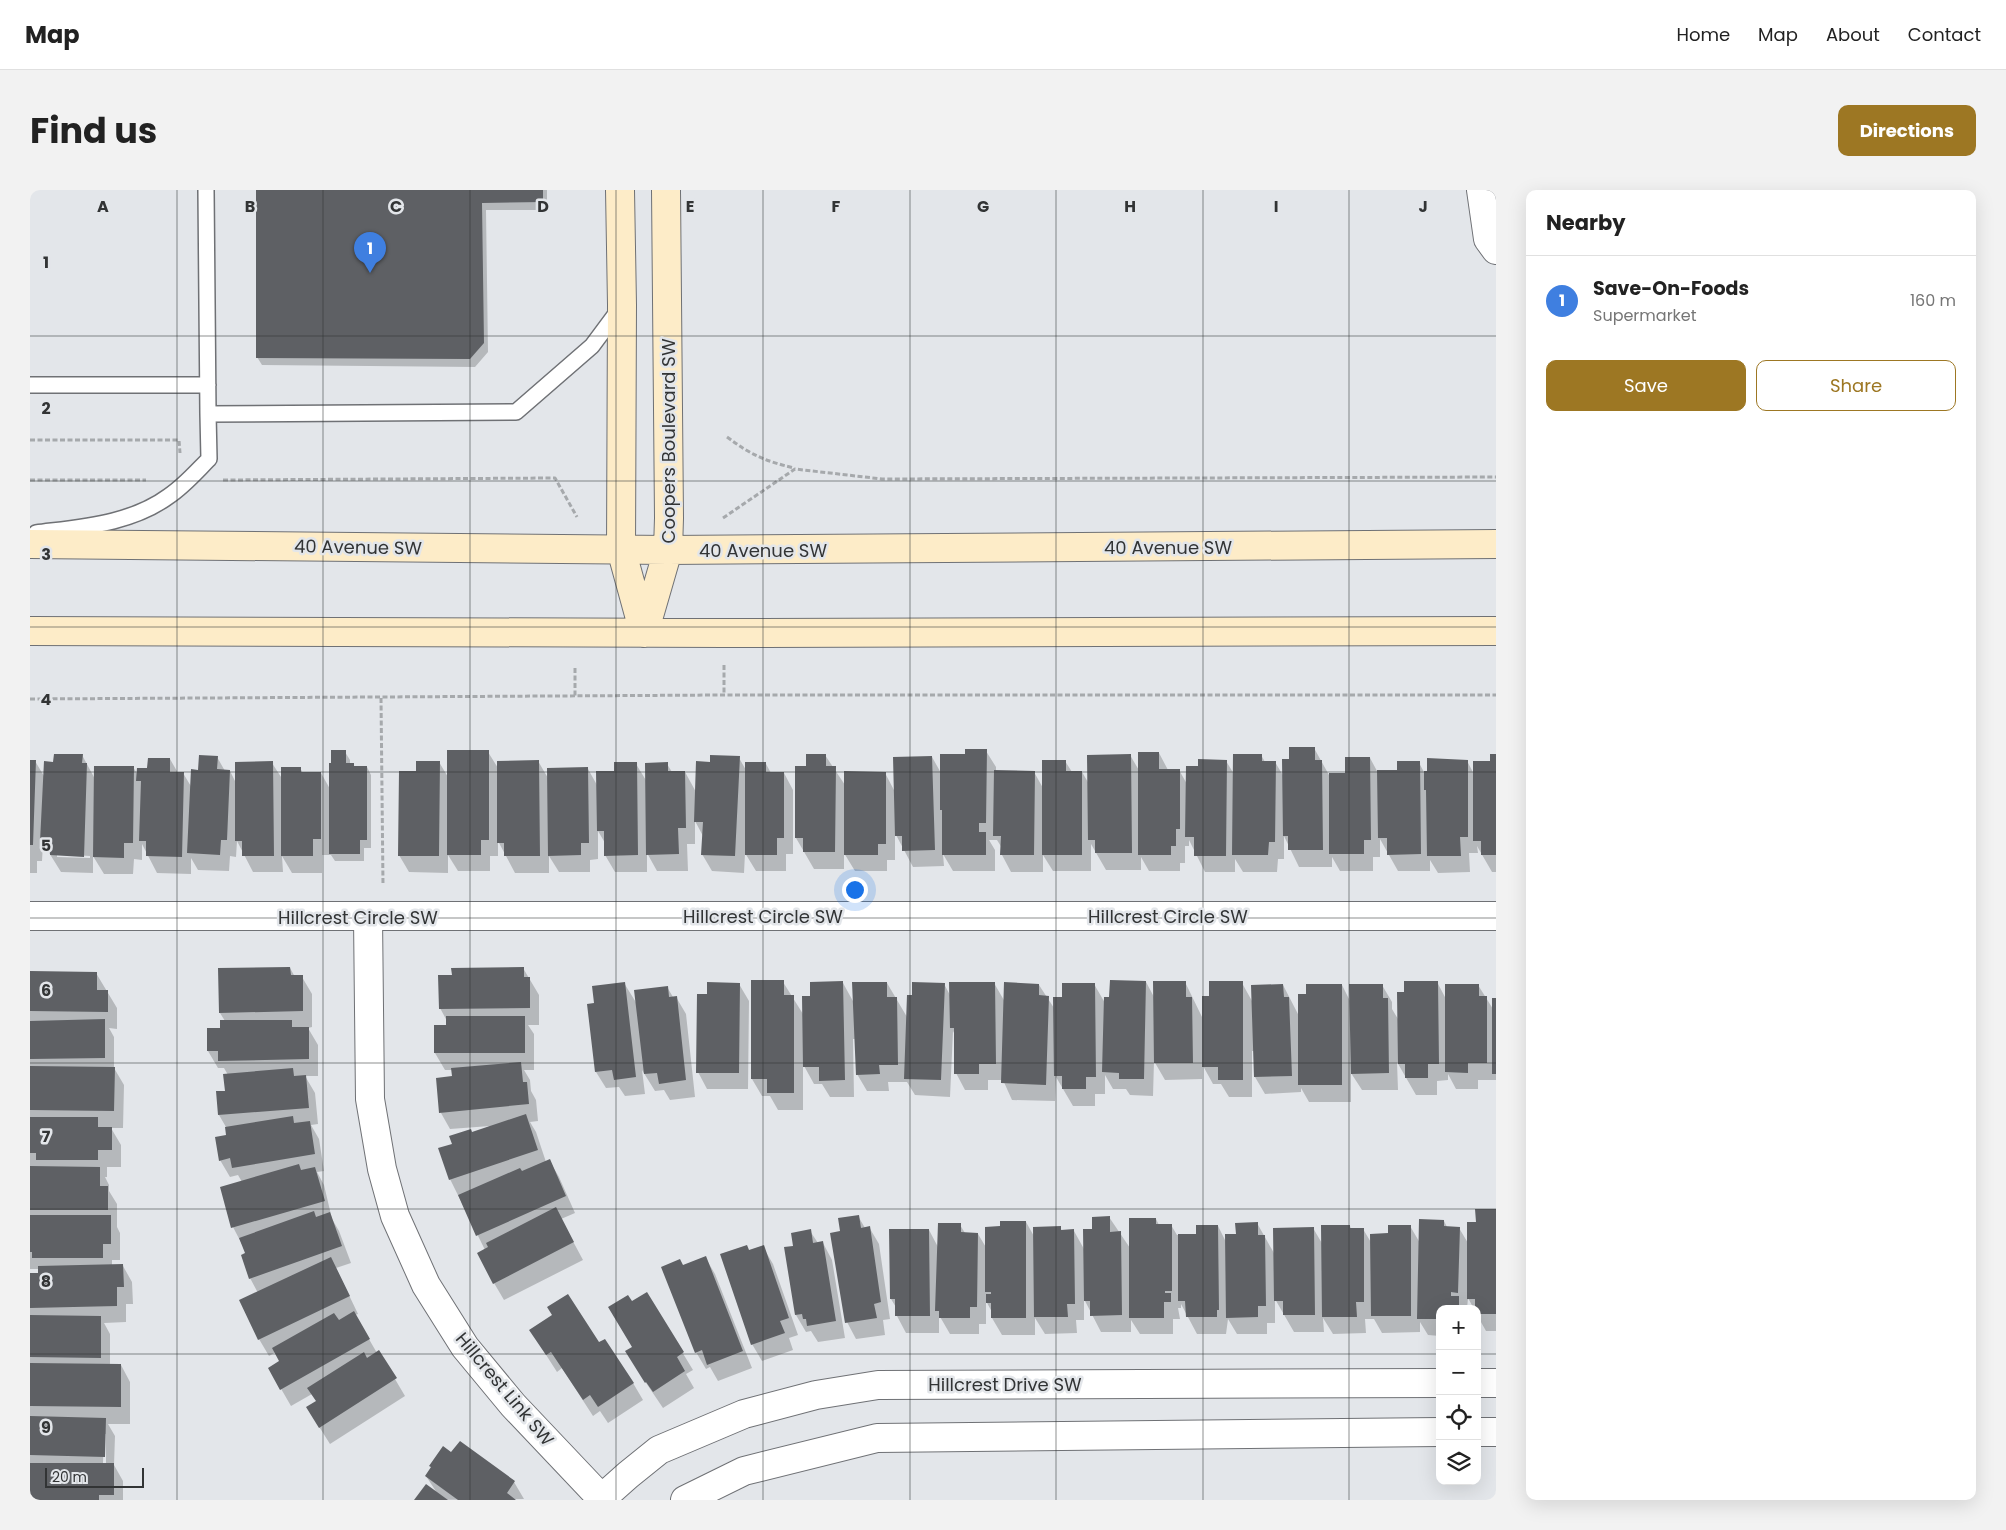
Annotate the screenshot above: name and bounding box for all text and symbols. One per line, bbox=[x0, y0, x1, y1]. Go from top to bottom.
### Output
text: Map bbox=[25, 18, 80, 51]
text: Home bbox=[1676, 22, 1730, 47]
text: Map bbox=[1758, 22, 1798, 47]
text: About bbox=[1826, 22, 1880, 47]
text: Contact bbox=[1908, 22, 1981, 47]
button: Directions bbox=[1838, 105, 1976, 156]
text: Find us bbox=[30, 106, 157, 155]
text: A bbox=[97, 195, 109, 218]
text: B bbox=[245, 195, 255, 218]
text: C bbox=[390, 195, 402, 218]
text: D bbox=[537, 195, 549, 218]
text: E bbox=[686, 195, 694, 218]
text: F bbox=[832, 195, 841, 218]
text: G bbox=[977, 195, 989, 218]
text: H bbox=[1124, 195, 1136, 218]
text: I bbox=[1274, 195, 1278, 218]
text: J bbox=[1418, 195, 1428, 218]
text: Nearby bbox=[1546, 208, 1626, 237]
pin: 1 bbox=[354, 232, 386, 273]
text: 1 bbox=[43, 251, 49, 274]
text: Save-On-Foods bbox=[1593, 275, 1749, 302]
text: 1 bbox=[1559, 289, 1565, 312]
text: 160 m bbox=[1910, 289, 1956, 312]
text: Supermarket bbox=[1593, 304, 1697, 327]
street label: Coopers Boulevard SW bbox=[656, 338, 681, 543]
button: Save bbox=[1546, 360, 1746, 411]
button: Share bbox=[1756, 360, 1956, 411]
text: 2 bbox=[41, 397, 51, 420]
street label: 40 Avenue SW bbox=[294, 533, 423, 561]
street label: 40 Avenue SW bbox=[1104, 535, 1232, 560]
street label: 40 Avenue SW bbox=[699, 538, 827, 563]
text: 3 bbox=[41, 543, 51, 566]
text: 4 bbox=[41, 688, 52, 711]
text: 5 bbox=[41, 834, 51, 857]
your location bbox=[842, 877, 868, 903]
street label: Hillcrest Circle SW bbox=[683, 904, 843, 929]
street label: Hillcrest Circle SW bbox=[1088, 904, 1248, 929]
street label: Hillcrest Circle SW bbox=[278, 905, 438, 930]
text: 6 bbox=[41, 979, 51, 1002]
text: 7 bbox=[42, 1125, 51, 1148]
text: 8 bbox=[41, 1270, 51, 1293]
map controls bbox=[1436, 1305, 1481, 1485]
button: + bbox=[1436, 1305, 1481, 1350]
street label: Hillcrest Link SW bbox=[450, 1327, 560, 1451]
button: − bbox=[1436, 1350, 1481, 1395]
street label: Hillcrest Drive SW bbox=[928, 1372, 1082, 1397]
button: locate bbox=[1436, 1395, 1481, 1440]
text: 9 bbox=[41, 1416, 51, 1439]
button: layers bbox=[1436, 1440, 1481, 1485]
scale bar bbox=[45, 1465, 144, 1488]
text: 20 m bbox=[52, 1467, 87, 1487]

